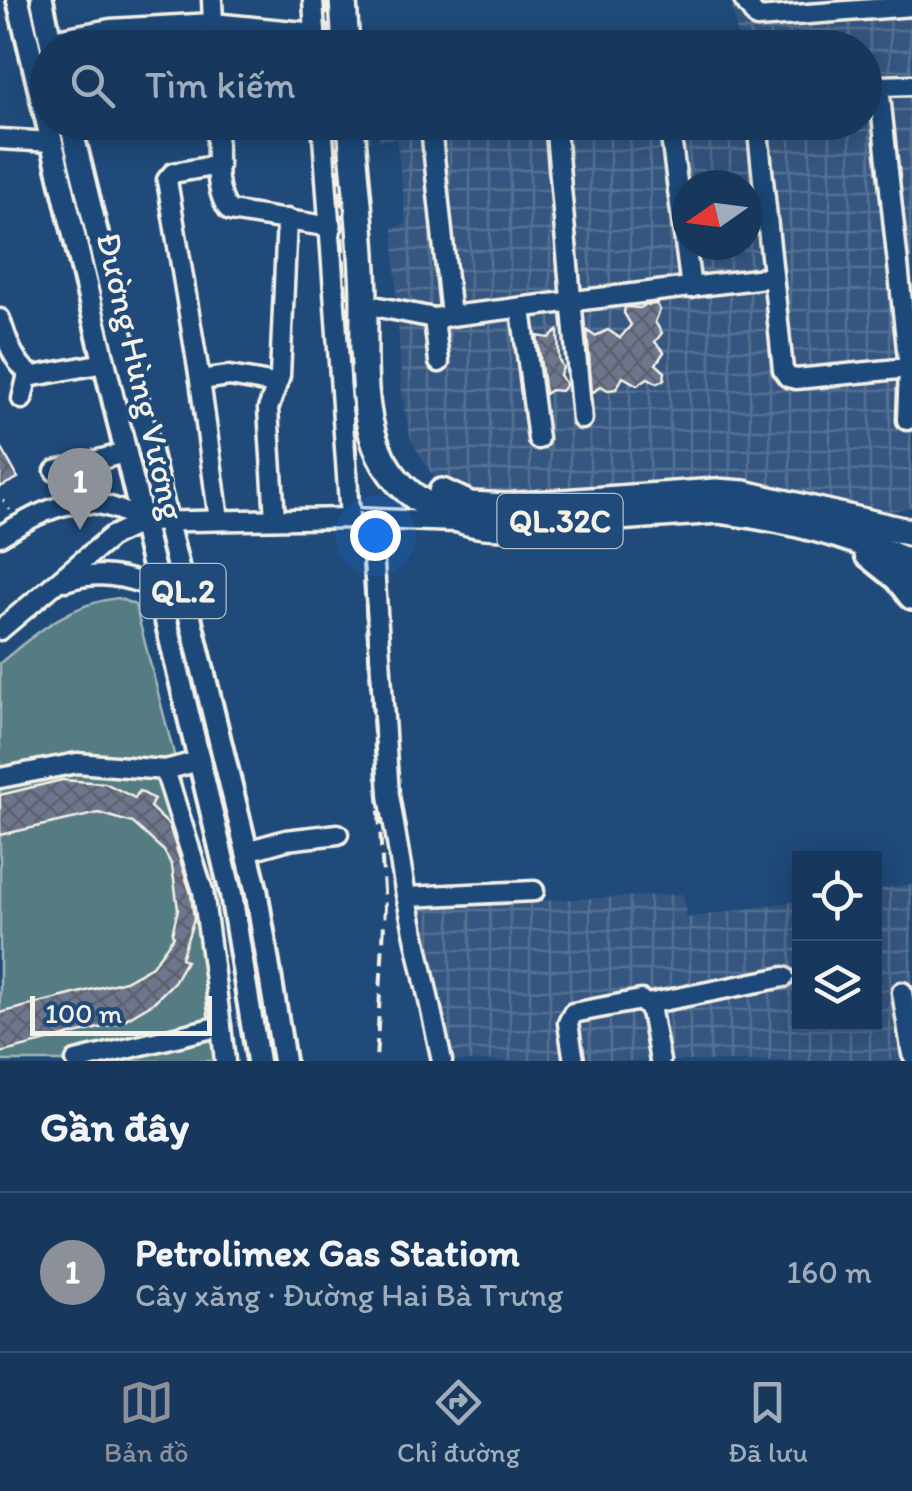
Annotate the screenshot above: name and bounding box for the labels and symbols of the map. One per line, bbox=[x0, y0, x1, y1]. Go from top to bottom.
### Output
north arrow bbox=[672, 170, 762, 260]
street label: Đường Hùng Vương bbox=[87, 228, 195, 524]
pin: 1 bbox=[48, 448, 112, 530]
road number: QL.32C bbox=[498, 494, 622, 548]
your location bbox=[350, 510, 401, 561]
road number: QL.2 bbox=[140, 564, 226, 618]
scale bar bbox=[30, 991, 212, 1036]

